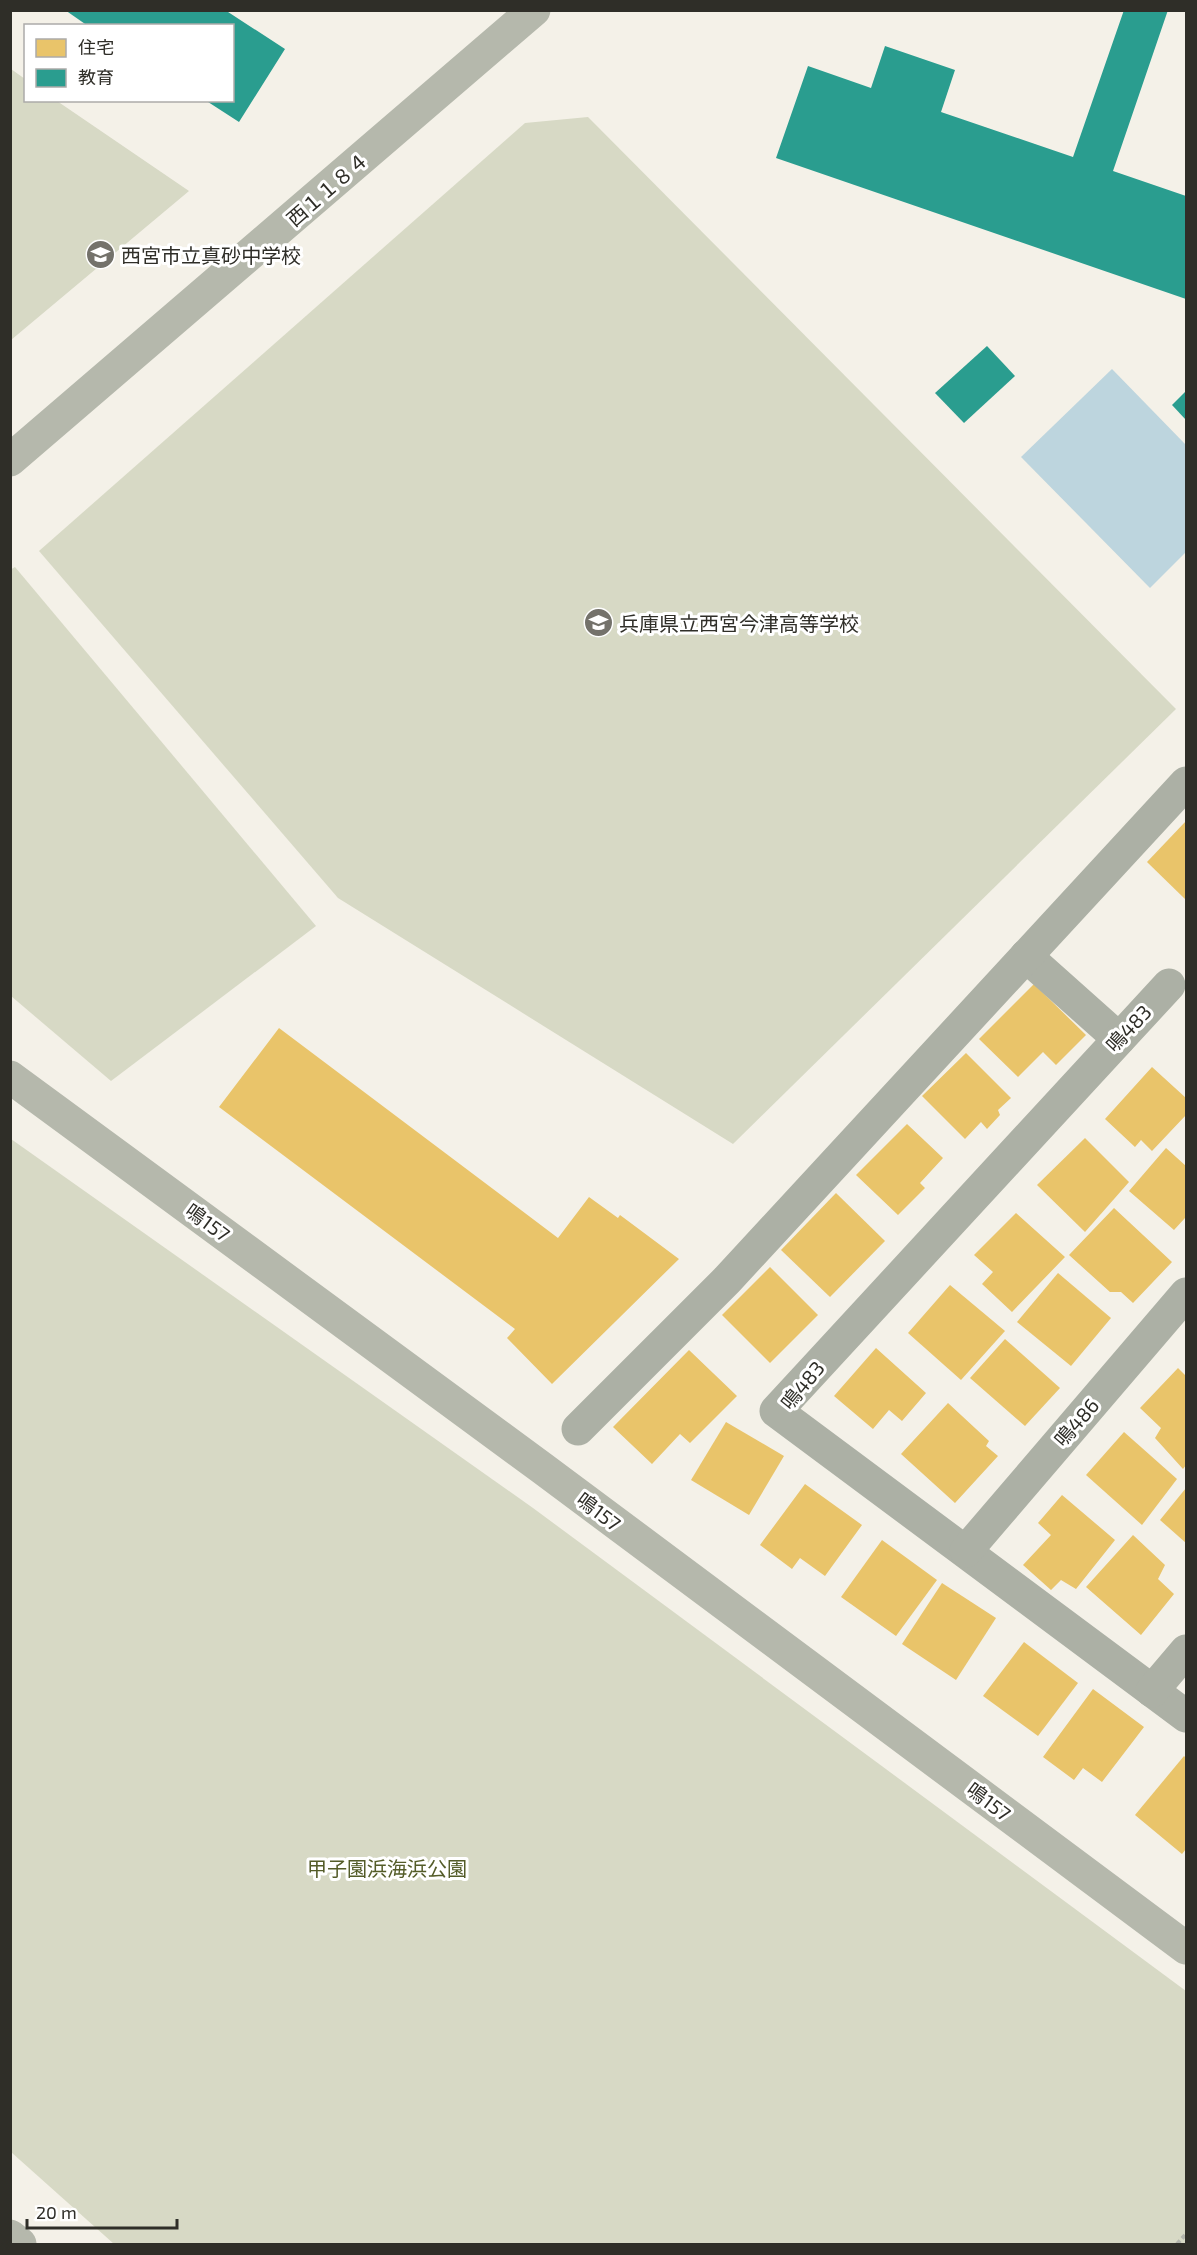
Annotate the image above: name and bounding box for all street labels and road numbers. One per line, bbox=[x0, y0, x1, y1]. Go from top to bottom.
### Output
street label: 西１１８４ bbox=[281, 147, 373, 231]
street label: 鳴483 bbox=[1100, 999, 1156, 1057]
street label: 鳴157 bbox=[181, 1198, 235, 1246]
street label: 鳴483 bbox=[775, 1356, 829, 1414]
street label: 鳴486 bbox=[1049, 1393, 1103, 1451]
street label: 鳴157 bbox=[572, 1487, 626, 1535]
street label: 鳴157 bbox=[962, 1777, 1016, 1825]

